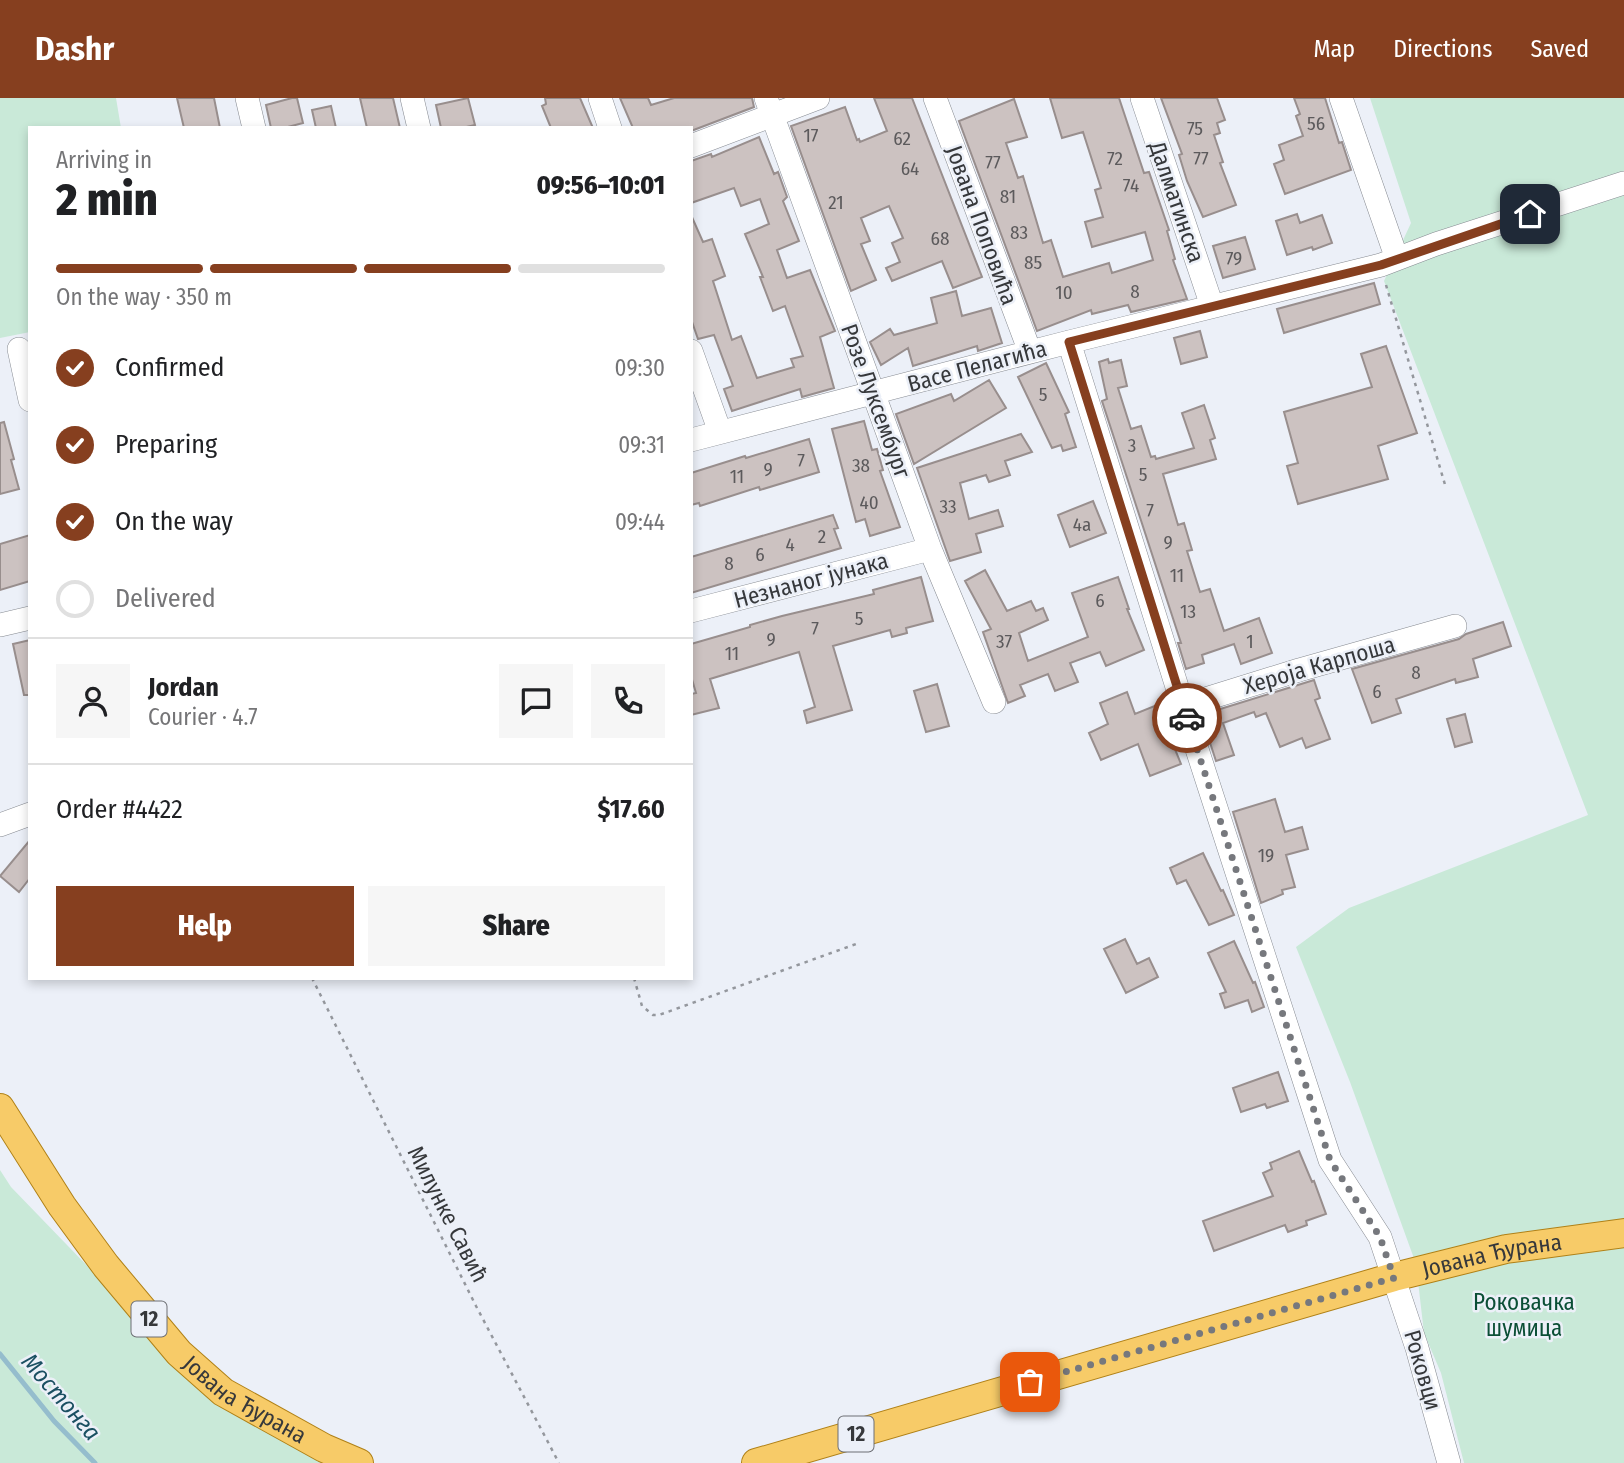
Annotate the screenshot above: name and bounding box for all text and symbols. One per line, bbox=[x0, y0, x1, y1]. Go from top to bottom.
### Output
text: Dashr bbox=[35, 29, 114, 69]
text: Map bbox=[1314, 35, 1355, 63]
text: Directions bbox=[1393, 35, 1492, 63]
text: Saved bbox=[1530, 35, 1589, 63]
house number: 56 bbox=[1307, 112, 1325, 135]
house number: 75 bbox=[1187, 117, 1203, 140]
house number: 17 bbox=[803, 124, 819, 147]
house number: 62 bbox=[893, 127, 911, 150]
street label: Далматинска bbox=[1143, 137, 1211, 266]
street label: Јована Поповића bbox=[940, 141, 1024, 309]
text: Arriving in bbox=[56, 146, 152, 174]
house number: 72 bbox=[1107, 147, 1123, 170]
house number: 77 bbox=[1193, 147, 1209, 170]
house number: 77 bbox=[985, 151, 1001, 174]
house number: 64 bbox=[901, 157, 919, 180]
text: 09:56–10:01 bbox=[537, 170, 665, 201]
text: 2 min bbox=[56, 172, 158, 227]
house number: 74 bbox=[1123, 174, 1139, 197]
pin bbox=[1500, 184, 1560, 244]
house number: 81 bbox=[1000, 185, 1016, 208]
house number: 21 bbox=[828, 191, 844, 214]
icon: home bbox=[1511, 195, 1549, 233]
house number: 83 bbox=[1010, 221, 1028, 244]
house number: 68 bbox=[931, 227, 949, 250]
house number: 79 bbox=[1226, 247, 1242, 270]
house number: 85 bbox=[1024, 251, 1042, 274]
house number: 8 bbox=[1130, 280, 1140, 303]
house number: 10 bbox=[1055, 281, 1073, 304]
text: On the way · 350 m bbox=[56, 283, 232, 311]
street label: Розе Луксембург bbox=[835, 320, 917, 482]
street label: Васе Пелагића bbox=[904, 334, 1050, 398]
icon: check bbox=[56, 349, 94, 387]
text: Confirmed bbox=[115, 352, 225, 383]
text: 09:30 bbox=[615, 354, 665, 382]
house number: 5 bbox=[1039, 383, 1047, 406]
icon: check bbox=[56, 426, 94, 464]
text: Preparing bbox=[115, 429, 217, 460]
text: 09:31 bbox=[618, 431, 665, 459]
house number: 3 bbox=[1128, 434, 1136, 457]
house number: 7 bbox=[797, 449, 805, 472]
house number: 38 bbox=[852, 454, 870, 477]
house number: 9 bbox=[763, 458, 773, 481]
house number: 5 bbox=[1139, 463, 1147, 486]
house number: 11 bbox=[730, 465, 744, 488]
house number: 40 bbox=[859, 491, 879, 514]
house number: 33 bbox=[939, 495, 957, 518]
house number: 7 bbox=[1146, 499, 1154, 522]
icon: check bbox=[56, 503, 94, 541]
text: On the way bbox=[115, 506, 233, 537]
text: 09:44 bbox=[615, 508, 665, 536]
house number: 4a bbox=[1073, 513, 1091, 536]
house number: 2 bbox=[818, 525, 826, 548]
house number: 9 bbox=[1163, 531, 1173, 554]
house number: 4 bbox=[785, 533, 795, 556]
house number: 6 bbox=[755, 543, 765, 566]
street label: Незнаног јунака bbox=[731, 546, 891, 614]
house number: 8 bbox=[724, 552, 734, 575]
house number: 11 bbox=[1170, 564, 1184, 587]
text: Delivered bbox=[115, 583, 216, 614]
house number: 6 bbox=[1095, 589, 1105, 612]
house number: 13 bbox=[1180, 600, 1196, 623]
house number: 5 bbox=[855, 607, 863, 630]
house number: 7 bbox=[811, 617, 819, 640]
house number: 9 bbox=[766, 628, 776, 651]
house number: 37 bbox=[996, 630, 1012, 653]
street label: Хероја Карпоша bbox=[1240, 630, 1398, 700]
house number: 1 bbox=[1246, 630, 1254, 653]
house number: 11 bbox=[725, 642, 739, 665]
house number: 8 bbox=[1411, 661, 1421, 684]
button: person bbox=[56, 664, 130, 738]
button: chat bbox=[499, 664, 573, 738]
button: phone bbox=[591, 664, 665, 738]
text: Jordan bbox=[148, 672, 219, 703]
house number: 6 bbox=[1372, 680, 1382, 703]
courier bbox=[1152, 683, 1222, 753]
icon: car bbox=[1168, 699, 1206, 737]
text: Courier · 4.7 bbox=[148, 703, 258, 731]
text: Order #4422 bbox=[56, 794, 183, 825]
text: $17.60 bbox=[597, 794, 665, 825]
house number: 19 bbox=[1258, 844, 1274, 867]
button: Help bbox=[56, 886, 354, 966]
button: Share bbox=[368, 886, 665, 966]
street label: Милунке Савић bbox=[402, 1141, 494, 1287]
street label: Јована Ђурана bbox=[1419, 1228, 1563, 1283]
park label: Роковачка шумица bbox=[1473, 1288, 1575, 1342]
road number: 12 bbox=[132, 1302, 166, 1336]
street label: Роковци bbox=[1398, 1327, 1448, 1413]
water label: Мостонга bbox=[16, 1348, 106, 1446]
street label: Јована Ђурана bbox=[177, 1349, 311, 1449]
pin bbox=[1000, 1352, 1060, 1412]
icon: bag bbox=[1011, 1363, 1049, 1401]
road number: 12 bbox=[838, 1416, 874, 1452]

